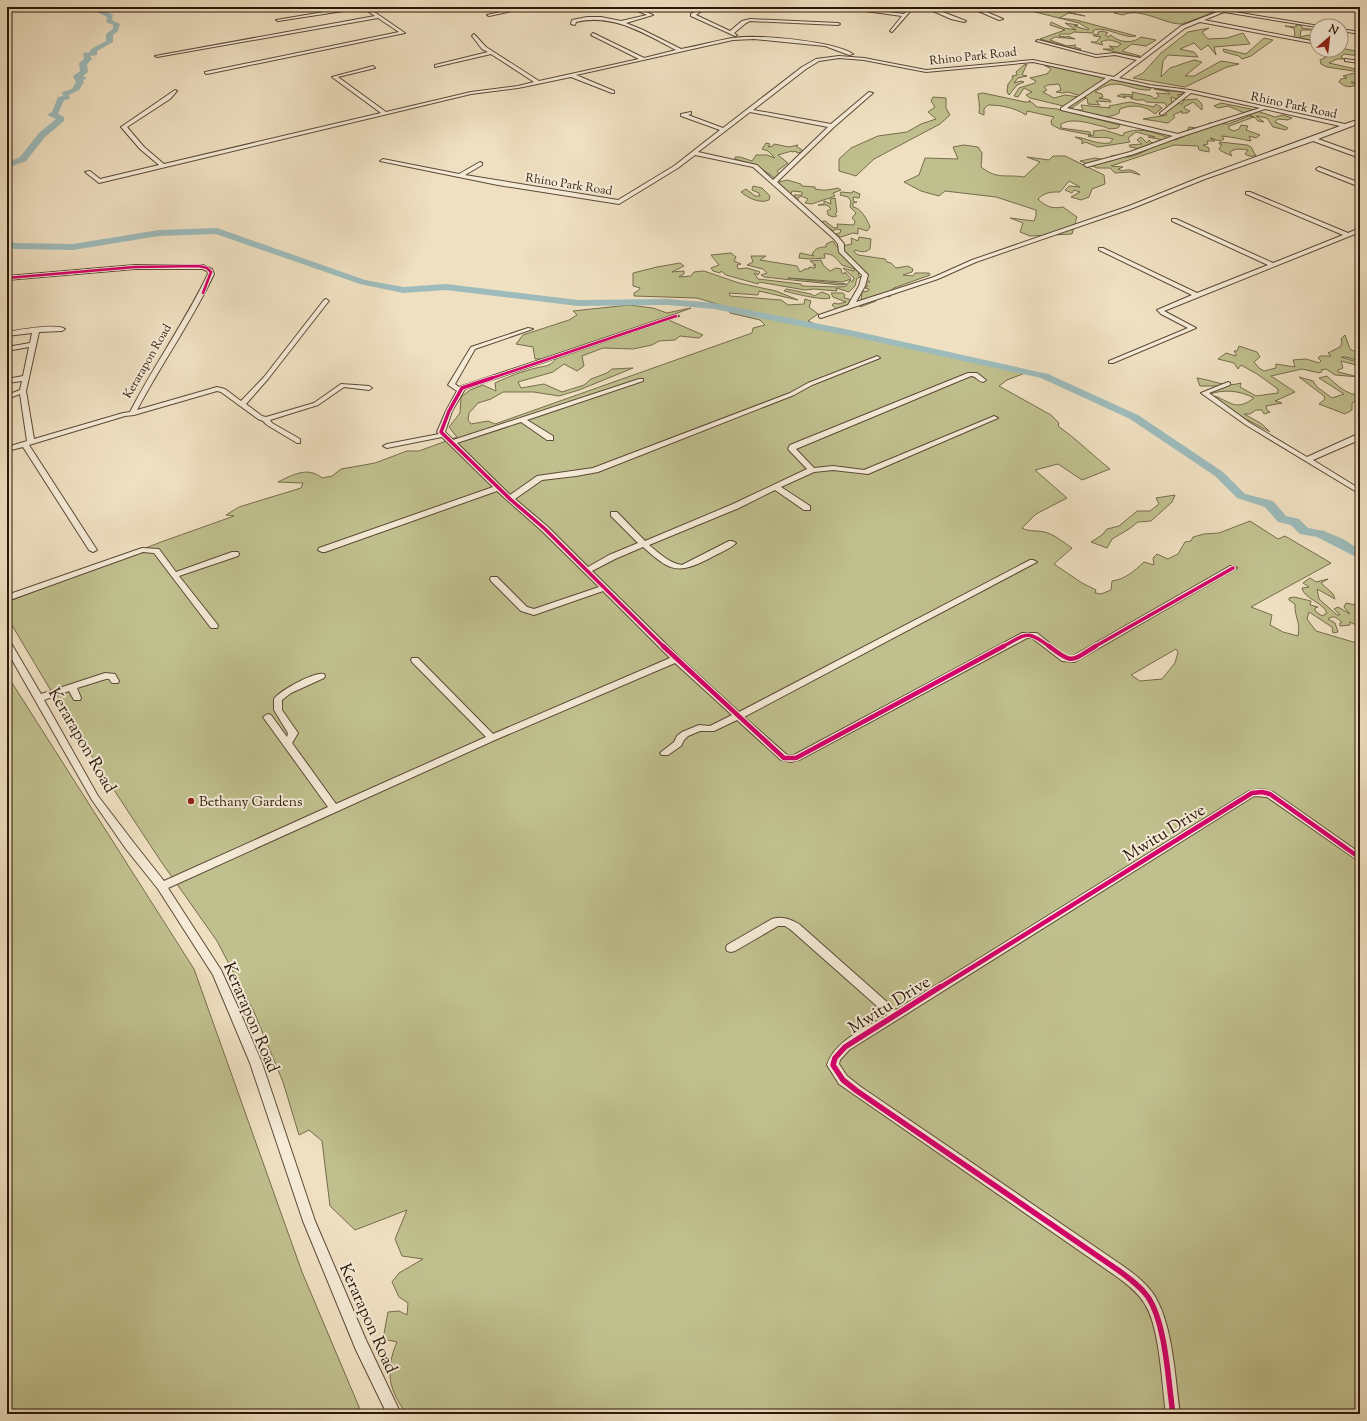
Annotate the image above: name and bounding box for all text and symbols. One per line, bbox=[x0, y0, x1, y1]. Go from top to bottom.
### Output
north arrow bbox=[1309, 18, 1349, 58]
text: N bbox=[1325, 20, 1341, 39]
street label: Rhino Park Road bbox=[929, 43, 1018, 71]
street label: Rhino Park Road bbox=[1249, 88, 1339, 124]
street label: Rhino Park Road bbox=[524, 169, 614, 201]
street label: Kerarapon Road bbox=[119, 321, 177, 402]
street label: Kerarapon Road bbox=[41, 684, 121, 798]
place label: Bethany Gardens bbox=[199, 793, 303, 813]
marker: Bethany Gardens bbox=[186, 796, 196, 806]
street label: Mwitu Drive bbox=[1119, 799, 1211, 869]
street label: Kerarapon Road bbox=[216, 959, 284, 1077]
street label: Mwitu Drive bbox=[844, 971, 936, 1041]
street label: Kerarapon Road bbox=[332, 1260, 402, 1378]

